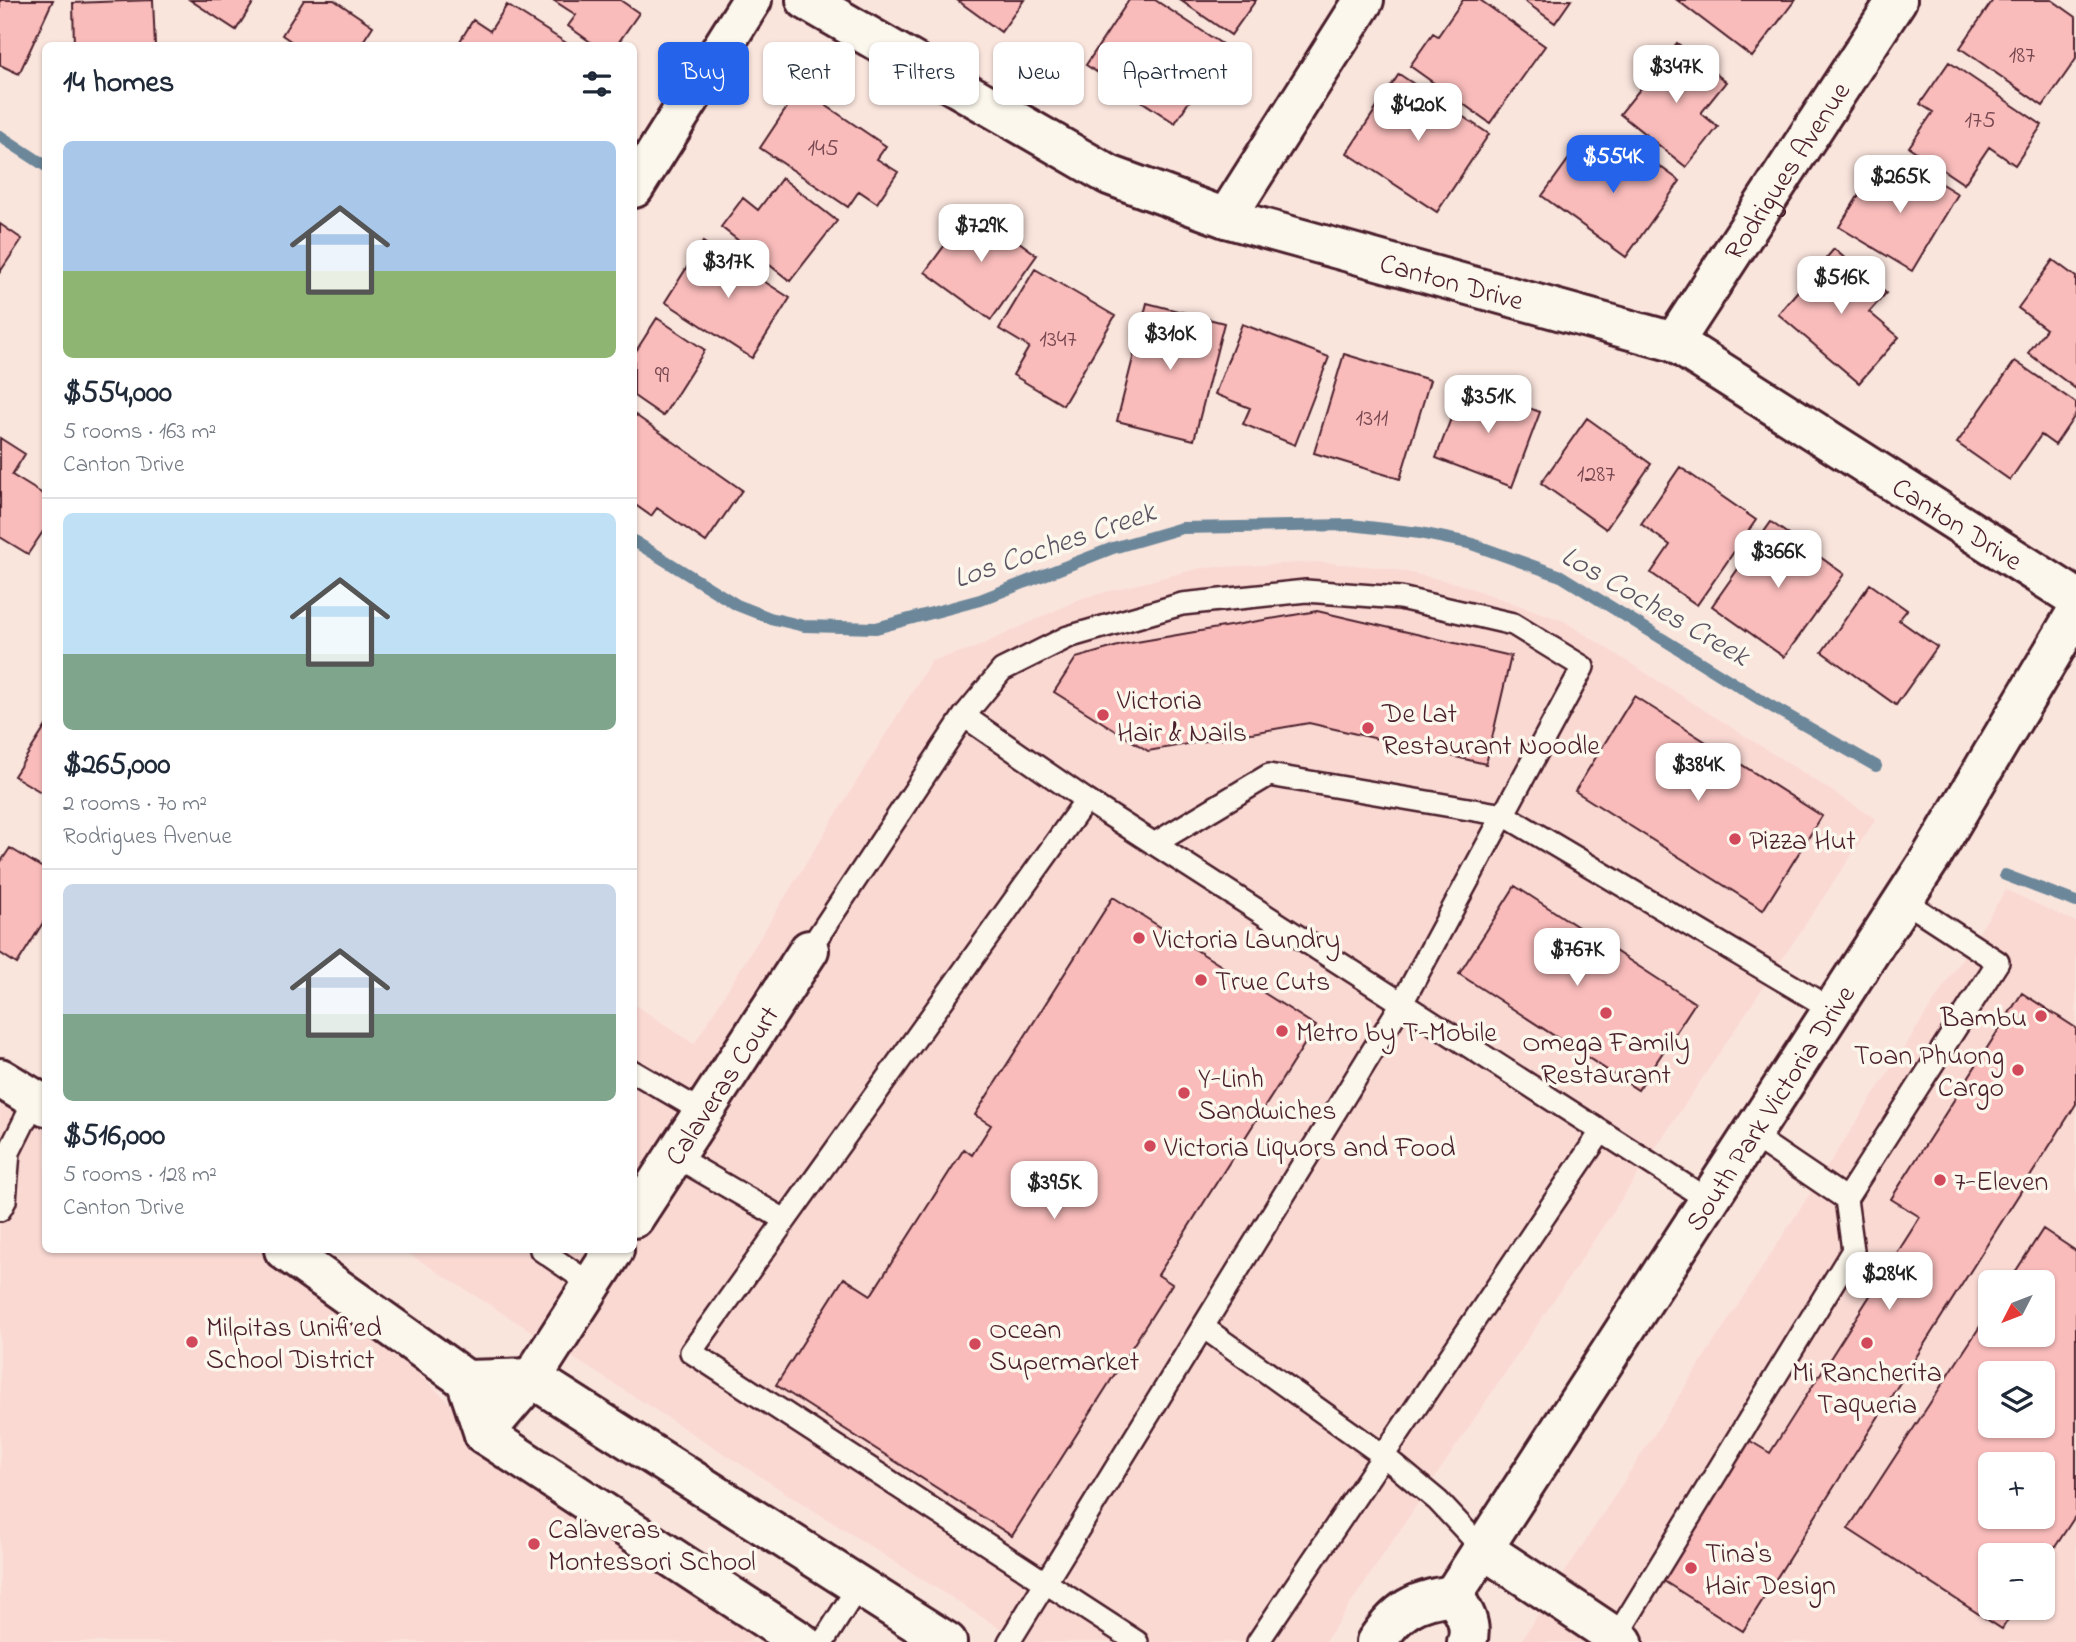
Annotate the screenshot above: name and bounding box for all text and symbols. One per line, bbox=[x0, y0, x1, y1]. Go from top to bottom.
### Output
house number: 187 bbox=[2009, 39, 2035, 74]
chip: Buy bbox=[658, 42, 749, 105]
chip: Rent bbox=[763, 42, 855, 105]
chip: Filters bbox=[869, 42, 979, 105]
chip: New bbox=[993, 42, 1084, 105]
chip: Apartment bbox=[1098, 42, 1252, 105]
pin: $347K bbox=[1627, 46, 1725, 105]
text: $347K bbox=[1649, 51, 1703, 84]
text: 14 homes bbox=[63, 62, 174, 106]
icon: filters bbox=[578, 65, 616, 103]
street label: Rodrigues Avenue bbox=[1716, 74, 1862, 270]
pin: $420K bbox=[1369, 83, 1467, 143]
text: $420K bbox=[1390, 89, 1446, 122]
house number: 175 bbox=[1964, 104, 1996, 139]
house number: 145 bbox=[807, 132, 839, 167]
pin: $554K bbox=[1564, 136, 1662, 195]
text: $554K bbox=[1583, 141, 1643, 174]
pin: $265K bbox=[1851, 156, 1949, 215]
text: $265K bbox=[1870, 161, 1930, 194]
icon: home bbox=[277, 187, 403, 313]
pin: $729K bbox=[932, 204, 1030, 264]
text: $729K bbox=[955, 210, 1007, 243]
pin: $317K bbox=[679, 240, 777, 300]
street label: Canton Drive bbox=[1374, 244, 1528, 323]
text: $317K bbox=[702, 246, 754, 279]
pin: $516K bbox=[1792, 256, 1890, 316]
text: $516K bbox=[1813, 262, 1869, 295]
pin: $310K bbox=[1121, 312, 1219, 372]
text: $310K bbox=[1144, 318, 1196, 351]
house number: 1347 bbox=[1039, 323, 1077, 358]
house number: 99 bbox=[655, 359, 670, 394]
text: $554,000 bbox=[63, 372, 172, 416]
pin: $351K bbox=[1439, 376, 1537, 435]
text: $351K bbox=[1460, 381, 1516, 414]
house number: 1311 bbox=[1356, 402, 1389, 437]
text: 5 rooms · 163 m² bbox=[63, 416, 216, 449]
text: Canton Drive bbox=[63, 449, 184, 482]
house number: 1287 bbox=[1577, 458, 1615, 493]
street label: Canton Drive bbox=[1883, 469, 2030, 583]
water label: Los Coches Creek bbox=[948, 491, 1164, 602]
pin: $366K bbox=[1729, 530, 1827, 590]
water label: Los Coches Creek bbox=[1552, 536, 1759, 680]
text: $366K bbox=[1751, 536, 1805, 569]
icon: home bbox=[277, 559, 403, 685]
place label: Victoria Hair & Nails bbox=[1116, 682, 1247, 755]
place label: De Lat Restaurant Noodle bbox=[1381, 695, 1600, 768]
marker: Victoria Hair & Nails bbox=[1095, 707, 1111, 723]
marker: De Lat Restaurant Noodle bbox=[1360, 720, 1376, 736]
text: $265,000 bbox=[63, 744, 170, 788]
pin: $384K bbox=[1649, 744, 1747, 803]
text: $384K bbox=[1672, 749, 1724, 782]
text: 2 rooms · 70 m² bbox=[63, 788, 207, 821]
text: Rodrigues Avenue bbox=[63, 821, 232, 854]
place label: Pizza Hut bbox=[1749, 822, 1856, 863]
marker: Pizza Hut bbox=[1727, 831, 1743, 847]
place label: Victoria Laundry bbox=[1152, 921, 1340, 962]
pin: $767K bbox=[1528, 928, 1626, 988]
icon: home bbox=[277, 930, 403, 1056]
marker: Victoria Laundry bbox=[1131, 930, 1147, 946]
text: $767K bbox=[1550, 934, 1604, 967]
place label: True Cuts bbox=[1215, 963, 1330, 1004]
marker: True Cuts bbox=[1193, 972, 1209, 988]
street label: South Park Victoria Drive bbox=[1677, 978, 1867, 1241]
street label: Calaveras Court bbox=[657, 999, 791, 1175]
place label: Bambu bbox=[1940, 999, 2027, 1040]
marker: Omega Family Restaurant bbox=[1598, 1005, 1614, 1021]
marker: Bambu bbox=[2033, 1008, 2049, 1024]
place label: Metro by T-Mobile bbox=[1296, 1014, 1497, 1055]
marker: Metro by T-Mobile bbox=[1274, 1023, 1290, 1039]
place label: Omega Family Restaurant bbox=[1522, 1024, 1690, 1097]
place label: Toan Phuong Cargo bbox=[1854, 1037, 2004, 1110]
place label: Y-Linh Sandwiches bbox=[1198, 1060, 1337, 1133]
marker: Toan Phuong Cargo bbox=[2010, 1062, 2026, 1078]
marker: Y-Linh Sandwiches bbox=[1176, 1085, 1192, 1101]
text: $516,000 bbox=[63, 1115, 165, 1159]
place label: Victoria Liquors and Food bbox=[1163, 1129, 1456, 1170]
marker: Victoria Liquors and Food bbox=[1142, 1138, 1158, 1154]
text: 5 rooms · 128 m² bbox=[63, 1159, 217, 1192]
pin: $395K bbox=[1005, 1162, 1103, 1221]
place label: 7-Eleven bbox=[1954, 1163, 2048, 1204]
text: $395K bbox=[1027, 1167, 1081, 1200]
marker: 7-Eleven bbox=[1932, 1172, 1948, 1188]
text: Canton Drive bbox=[63, 1192, 184, 1225]
pin: $284K bbox=[1840, 1252, 1938, 1312]
text: $284K bbox=[1862, 1258, 1916, 1291]
north arrow bbox=[1978, 1270, 2054, 1348]
map controls bbox=[1978, 1270, 2055, 1620]
place label: Milpitas Unified School District bbox=[206, 1309, 382, 1382]
place label: Ocean Supermarket bbox=[989, 1311, 1139, 1384]
marker: Milpitas Unified School District bbox=[184, 1334, 200, 1350]
marker: Mi Rancherita Taqueria bbox=[1859, 1335, 1875, 1351]
marker: Ocean Supermarket bbox=[967, 1336, 983, 1352]
place label: Mi Rancherita Taqueria bbox=[1792, 1354, 1942, 1427]
button: layers bbox=[1978, 1361, 2055, 1438]
button: + bbox=[1978, 1452, 2055, 1529]
place label: Calaveras Montessori School bbox=[548, 1511, 756, 1584]
place label: Tina's Hair Design bbox=[1705, 1535, 1836, 1608]
marker: Calaveras Montessori School bbox=[526, 1536, 542, 1552]
button: − bbox=[1978, 1543, 2055, 1620]
marker: Tina's Hair Design bbox=[1683, 1560, 1699, 1576]

